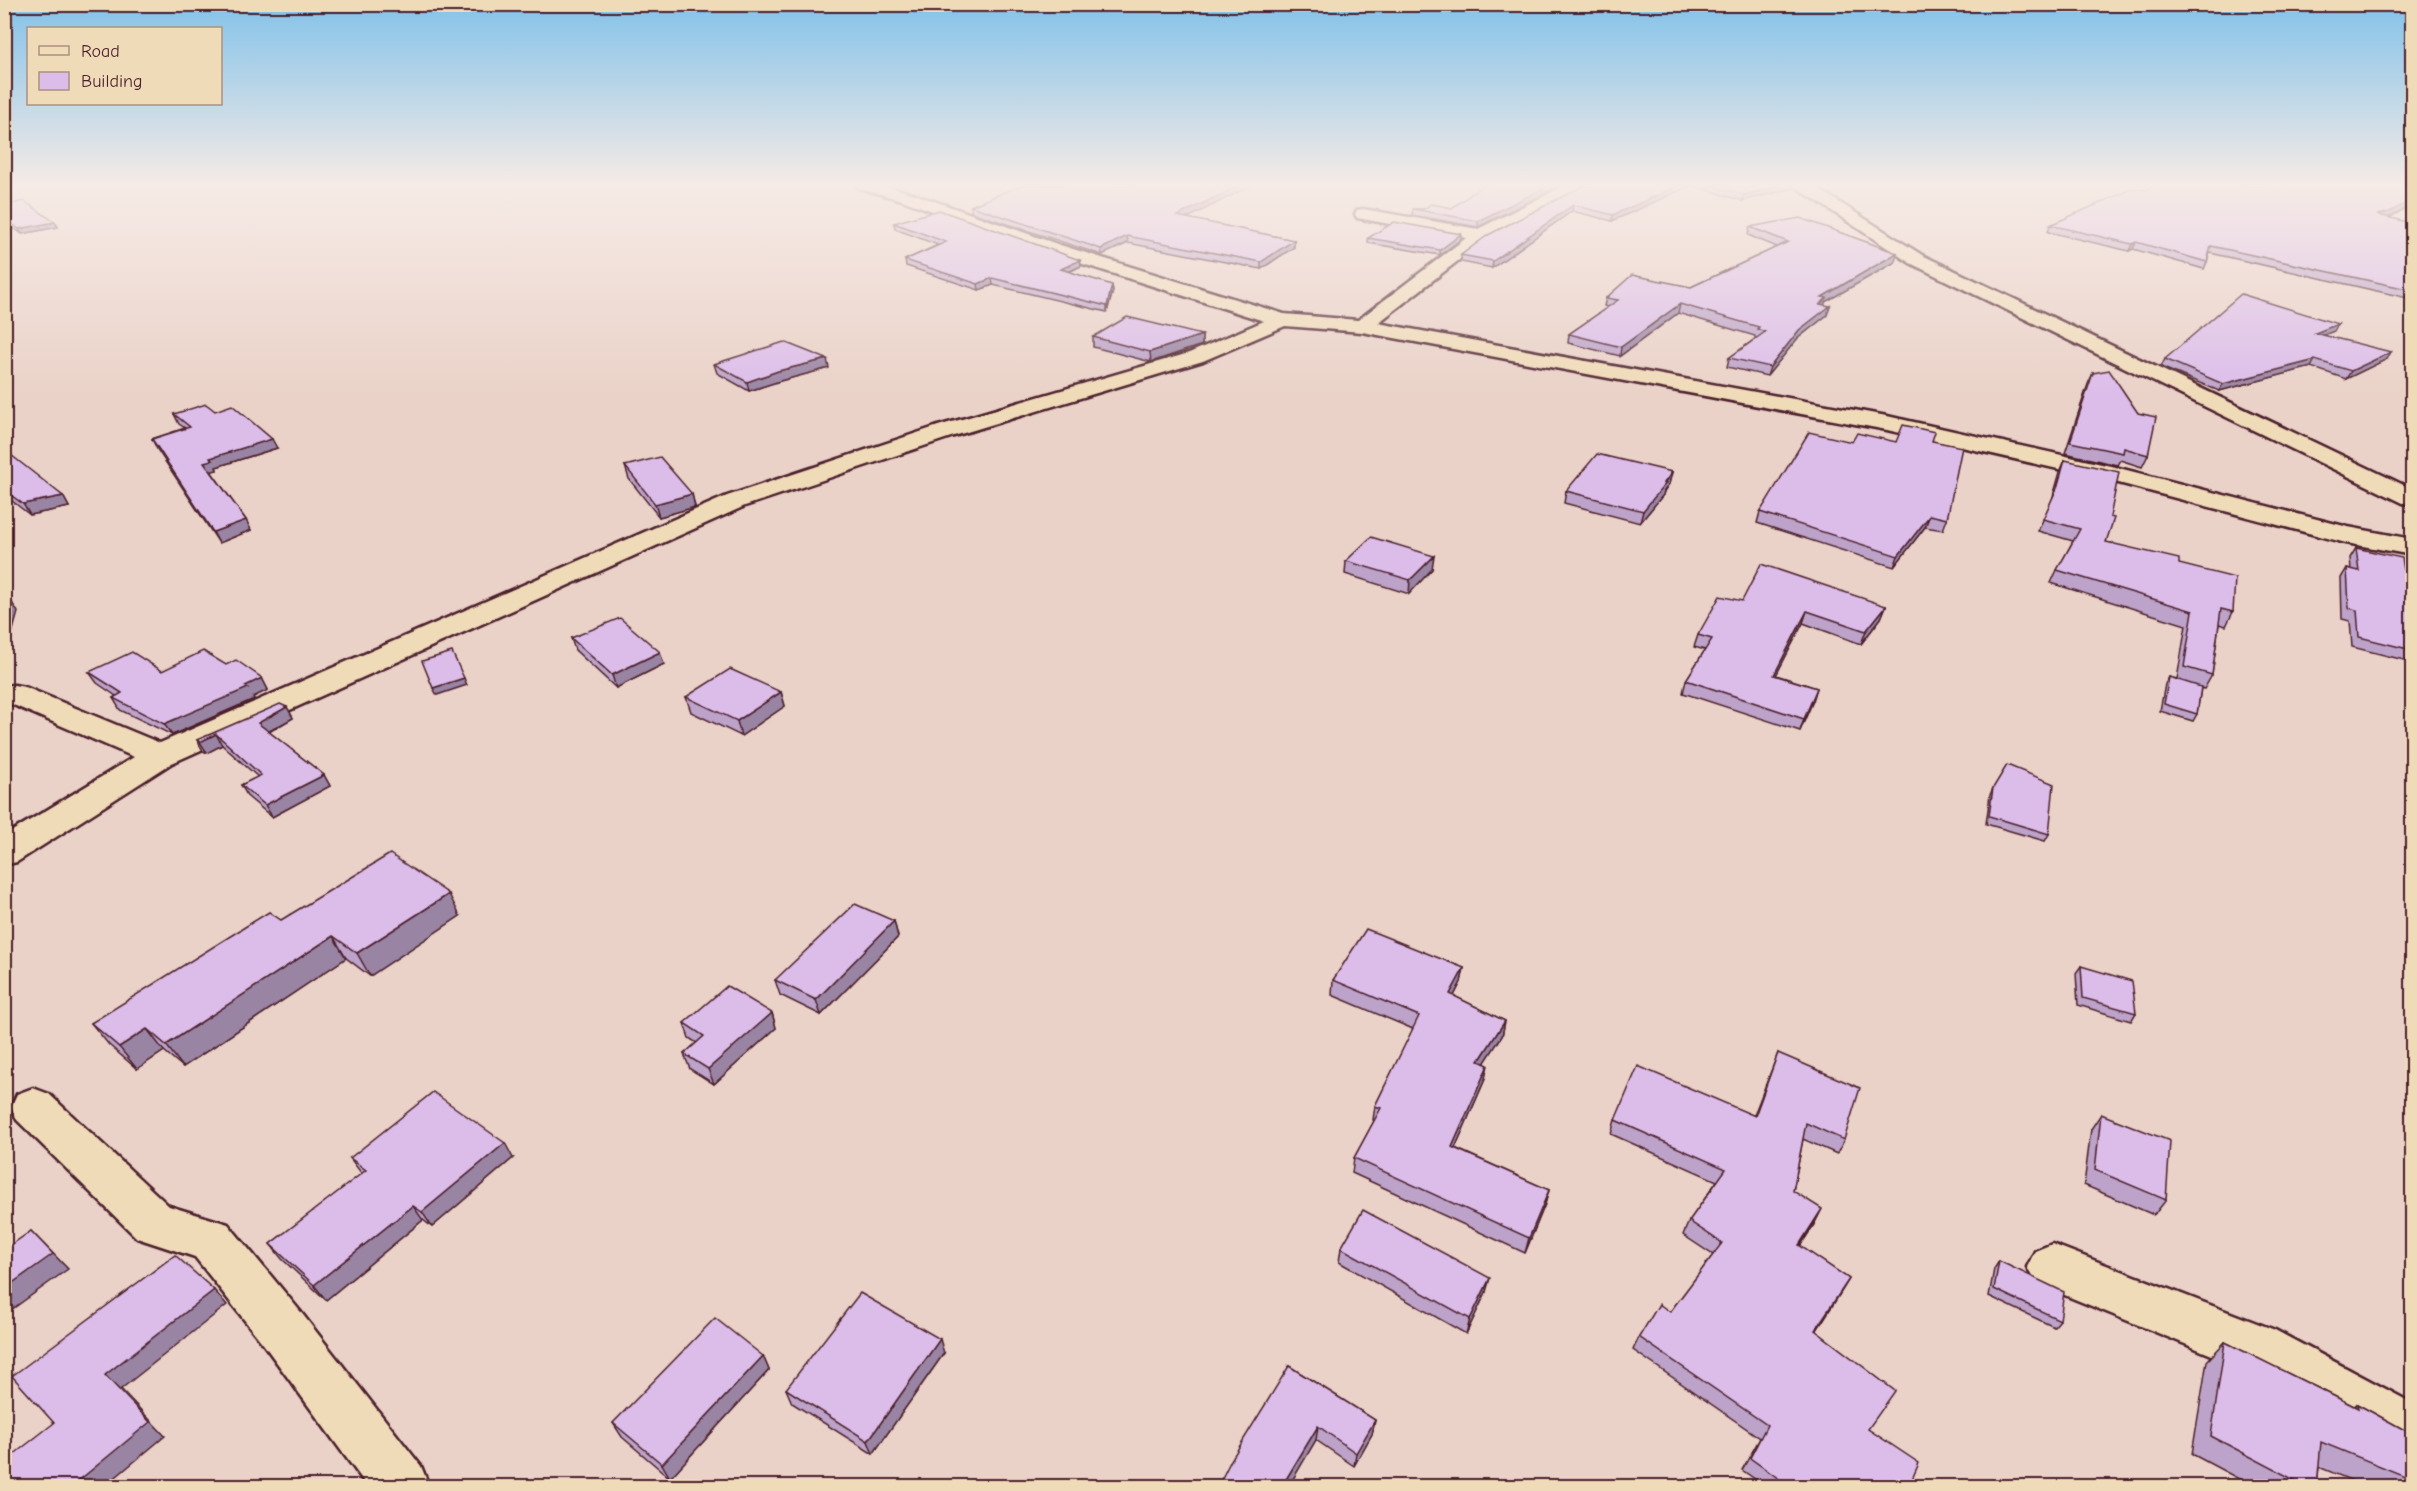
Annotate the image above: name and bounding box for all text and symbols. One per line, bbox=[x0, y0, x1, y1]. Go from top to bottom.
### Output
legend bbox=[27, 27, 222, 105]
text: Road bbox=[81, 41, 120, 62]
text: Building bbox=[81, 71, 143, 92]

